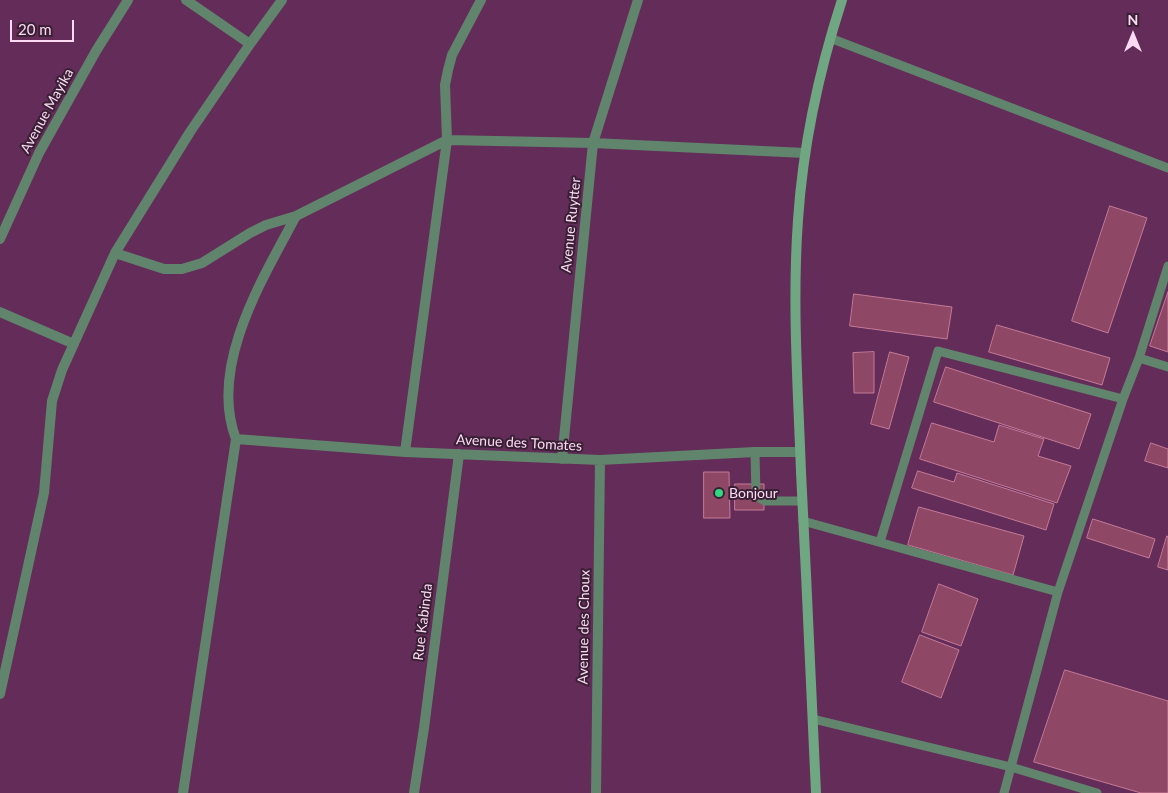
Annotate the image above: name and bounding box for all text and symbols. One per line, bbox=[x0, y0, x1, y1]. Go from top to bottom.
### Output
scale bar bbox=[12, 10, 76, 42]
north arrow bbox=[1108, 10, 1158, 60]
text: N bbox=[1128, 11, 1138, 28]
text: 20 m bbox=[18, 20, 52, 38]
street label: Avenue Mayika bbox=[17, 66, 77, 156]
street label: Avenue Ruytter bbox=[558, 177, 584, 273]
street label: Avenue des Tomates bbox=[456, 431, 582, 455]
place label: Bonjour bbox=[729, 485, 778, 501]
marker: Bonjour bbox=[713, 487, 725, 499]
street label: Avenue des Choux bbox=[575, 570, 593, 684]
street label: Rue Kabinda bbox=[410, 583, 436, 661]

